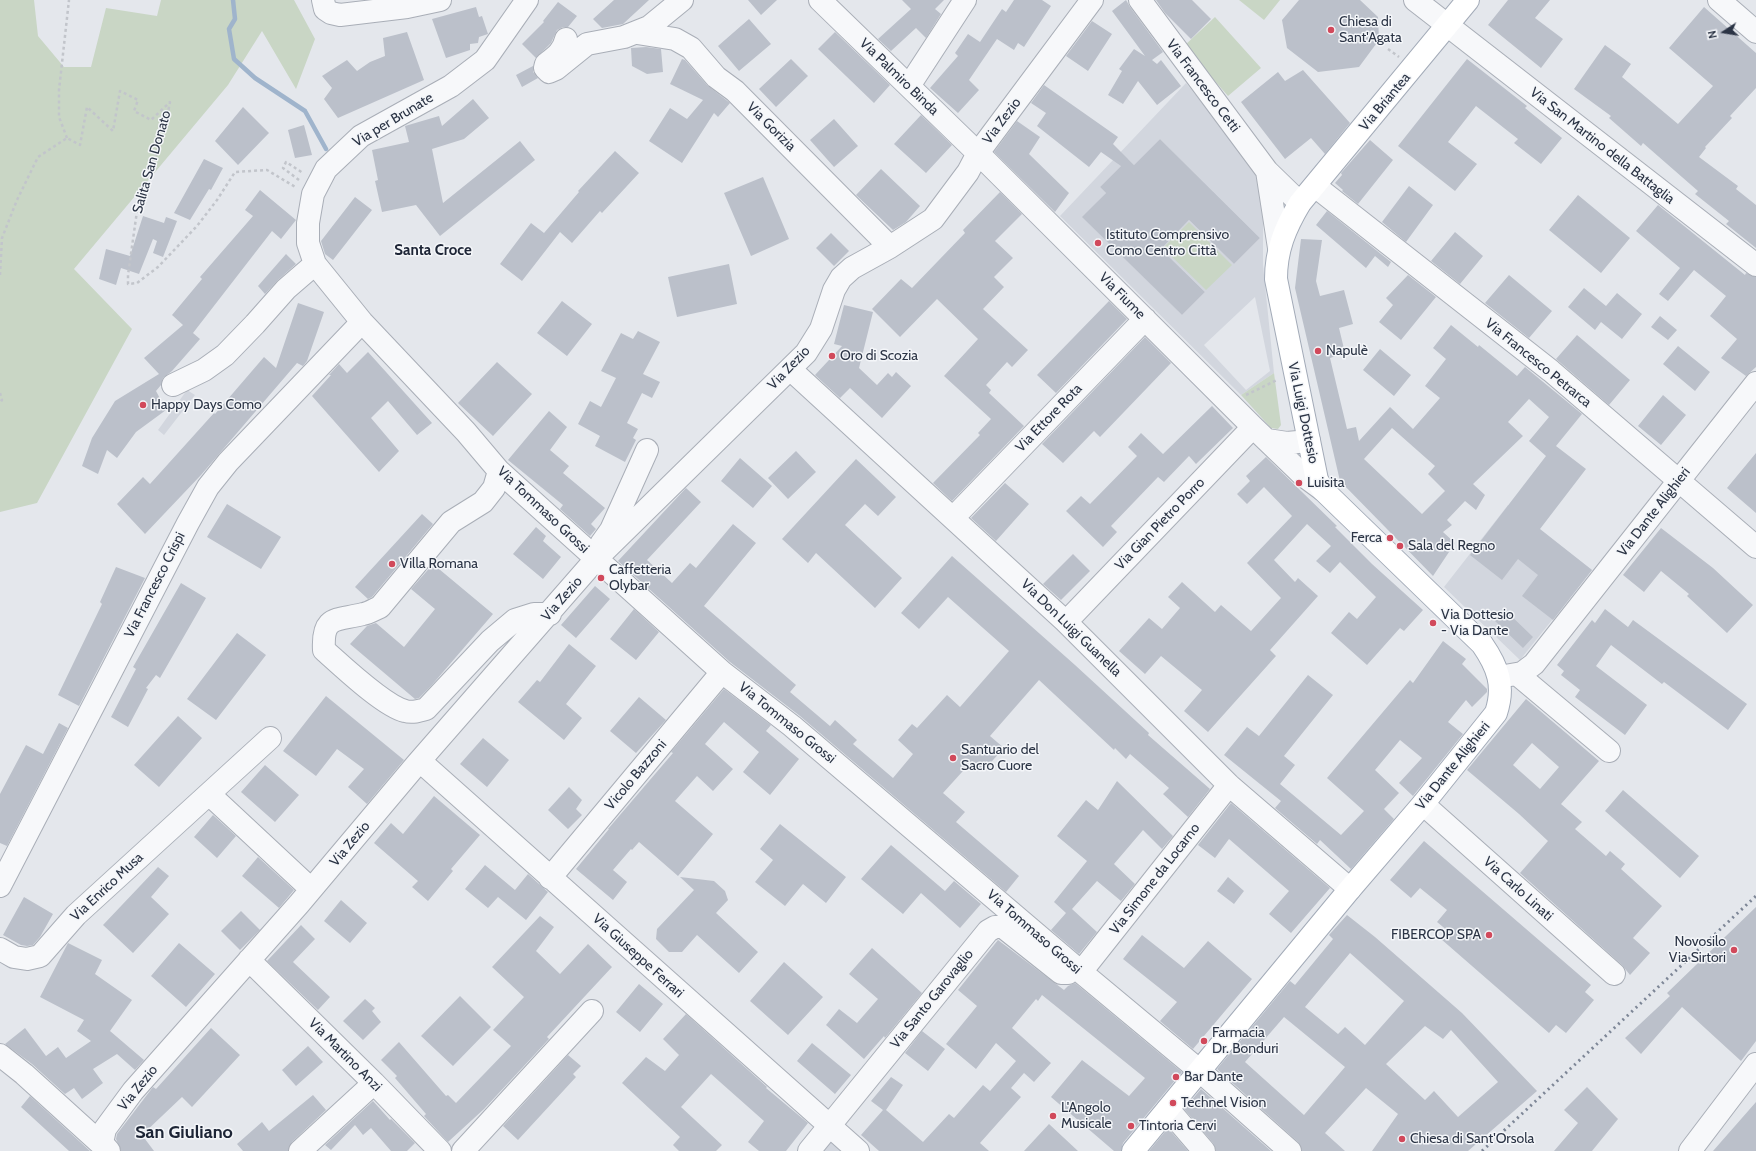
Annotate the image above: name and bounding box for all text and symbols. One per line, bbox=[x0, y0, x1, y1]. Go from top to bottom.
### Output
north arrow bbox=[1704, 12, 1744, 52]
place label: Chiesa di Sant'Agata bbox=[1339, 14, 1402, 46]
marker: Chiesa di Sant'Agata bbox=[1326, 25, 1336, 35]
text: N bbox=[1705, 29, 1720, 40]
street label: Via Palmiro Binda bbox=[856, 35, 942, 119]
street label: Via Francesco Cetti bbox=[1163, 36, 1243, 136]
street label: Via Briantea bbox=[1356, 70, 1414, 134]
street label: Via San Martino della Battaglia bbox=[1526, 84, 1678, 208]
street label: Via per Brunate bbox=[350, 89, 436, 151]
street label: Via Zezio bbox=[979, 94, 1025, 148]
street label: Via Gorizia bbox=[743, 99, 799, 155]
street label: Salita San Donato bbox=[129, 109, 175, 215]
place label: Istituto Comprensivo Como Centro Città bbox=[1106, 227, 1229, 260]
marker: Istituto Comprensivo Como Centro Città bbox=[1093, 238, 1103, 248]
district label: Santa Croce bbox=[394, 242, 472, 260]
street label: Via Fiume bbox=[1095, 269, 1149, 323]
street label: Via Francesco Petrarca bbox=[1481, 315, 1595, 411]
street label: Via Zezio bbox=[764, 343, 814, 393]
place label: Napulè bbox=[1326, 343, 1368, 359]
marker: Napulè bbox=[1313, 346, 1323, 356]
place label: Oro di Scozia bbox=[840, 348, 918, 364]
marker: Oro di Scozia bbox=[827, 351, 837, 361]
street label: Via Luigi Dottesio bbox=[1284, 361, 1322, 465]
street label: Via Ettore Rota bbox=[1012, 380, 1086, 456]
place label: Happy Days Como bbox=[151, 397, 262, 413]
marker: Happy Days Como bbox=[138, 400, 148, 410]
street label: Via Tommaso Grossi bbox=[493, 463, 593, 557]
street label: Via Dante Alighieri bbox=[1614, 464, 1694, 560]
street label: Via Gian Pietro Porro bbox=[1112, 474, 1208, 574]
place label: Luisita bbox=[1307, 475, 1344, 491]
marker: Luisita bbox=[1294, 478, 1304, 488]
street label: Via Francesco Crispi bbox=[121, 529, 189, 641]
place label: Ferca bbox=[1351, 530, 1382, 546]
marker: Ferca bbox=[1385, 533, 1395, 543]
place label: Sala del Regno bbox=[1408, 538, 1495, 554]
marker: Sala del Regno bbox=[1395, 541, 1405, 551]
place label: Villa Romana bbox=[400, 556, 478, 572]
marker: Villa Romana bbox=[387, 559, 397, 569]
place label: Caffetteria Olybar bbox=[609, 562, 671, 594]
street label: Via Zezio bbox=[538, 573, 586, 625]
marker: Caffetteria Olybar bbox=[596, 573, 606, 583]
street label: Via Don Luigi Guanella bbox=[1017, 576, 1125, 680]
place label: Via Dottesio - Via Dante bbox=[1441, 607, 1514, 640]
marker: Via Dottesio - Via Dante bbox=[1428, 618, 1438, 628]
street label: Via Tommaso Grossi bbox=[735, 679, 839, 767]
street label: Via Dante Alighieri bbox=[1412, 719, 1494, 813]
street label: Vicolo Bazzoni bbox=[602, 736, 670, 814]
place label: Santuario del Sacro Cuore bbox=[961, 742, 1039, 774]
marker: Santuario del Sacro Cuore bbox=[948, 753, 958, 763]
street label: Via Zezio bbox=[326, 818, 374, 870]
street label: Via Simone da Locarno bbox=[1106, 820, 1204, 938]
street label: Via Enrico Musa bbox=[67, 849, 147, 925]
street label: Via Carlo Linati bbox=[1480, 853, 1556, 925]
street label: Via Tommaso Grossi bbox=[983, 886, 1085, 978]
street label: Via Giuseppe Ferrari bbox=[589, 911, 687, 1001]
place label: FIBERCOP SPA bbox=[1391, 927, 1481, 943]
marker: FIBERCOP SPA bbox=[1484, 930, 1494, 940]
place label: Novosilo Via Sirtori bbox=[1669, 934, 1726, 966]
marker: Novosilo Via Sirtori bbox=[1729, 945, 1739, 955]
street label: Via Santo Garovaglio bbox=[887, 946, 977, 1052]
street label: Via Martino Anzi bbox=[305, 1015, 385, 1095]
place label: Farmacia Dr. Bonduri bbox=[1212, 1025, 1279, 1058]
marker: Farmacia Dr. Bonduri bbox=[1199, 1036, 1209, 1046]
street label: Via Zezio bbox=[115, 1062, 161, 1114]
place label: Bar Dante bbox=[1184, 1069, 1243, 1085]
marker: Bar Dante bbox=[1171, 1072, 1181, 1082]
place label: Technel Vision bbox=[1181, 1095, 1266, 1111]
marker: Technel Vision bbox=[1168, 1098, 1178, 1108]
place label: L'Angolo Musicale bbox=[1061, 1100, 1112, 1132]
marker: L'Angolo Musicale bbox=[1048, 1111, 1058, 1121]
place label: Tintoria Cervi bbox=[1139, 1118, 1217, 1134]
marker: Tintoria Cervi bbox=[1126, 1121, 1136, 1131]
district label: San Giuliano bbox=[135, 1122, 233, 1144]
place label: Chiesa di Sant'Orsola bbox=[1410, 1131, 1534, 1147]
marker: Chiesa di Sant'Orsola bbox=[1397, 1134, 1407, 1144]

